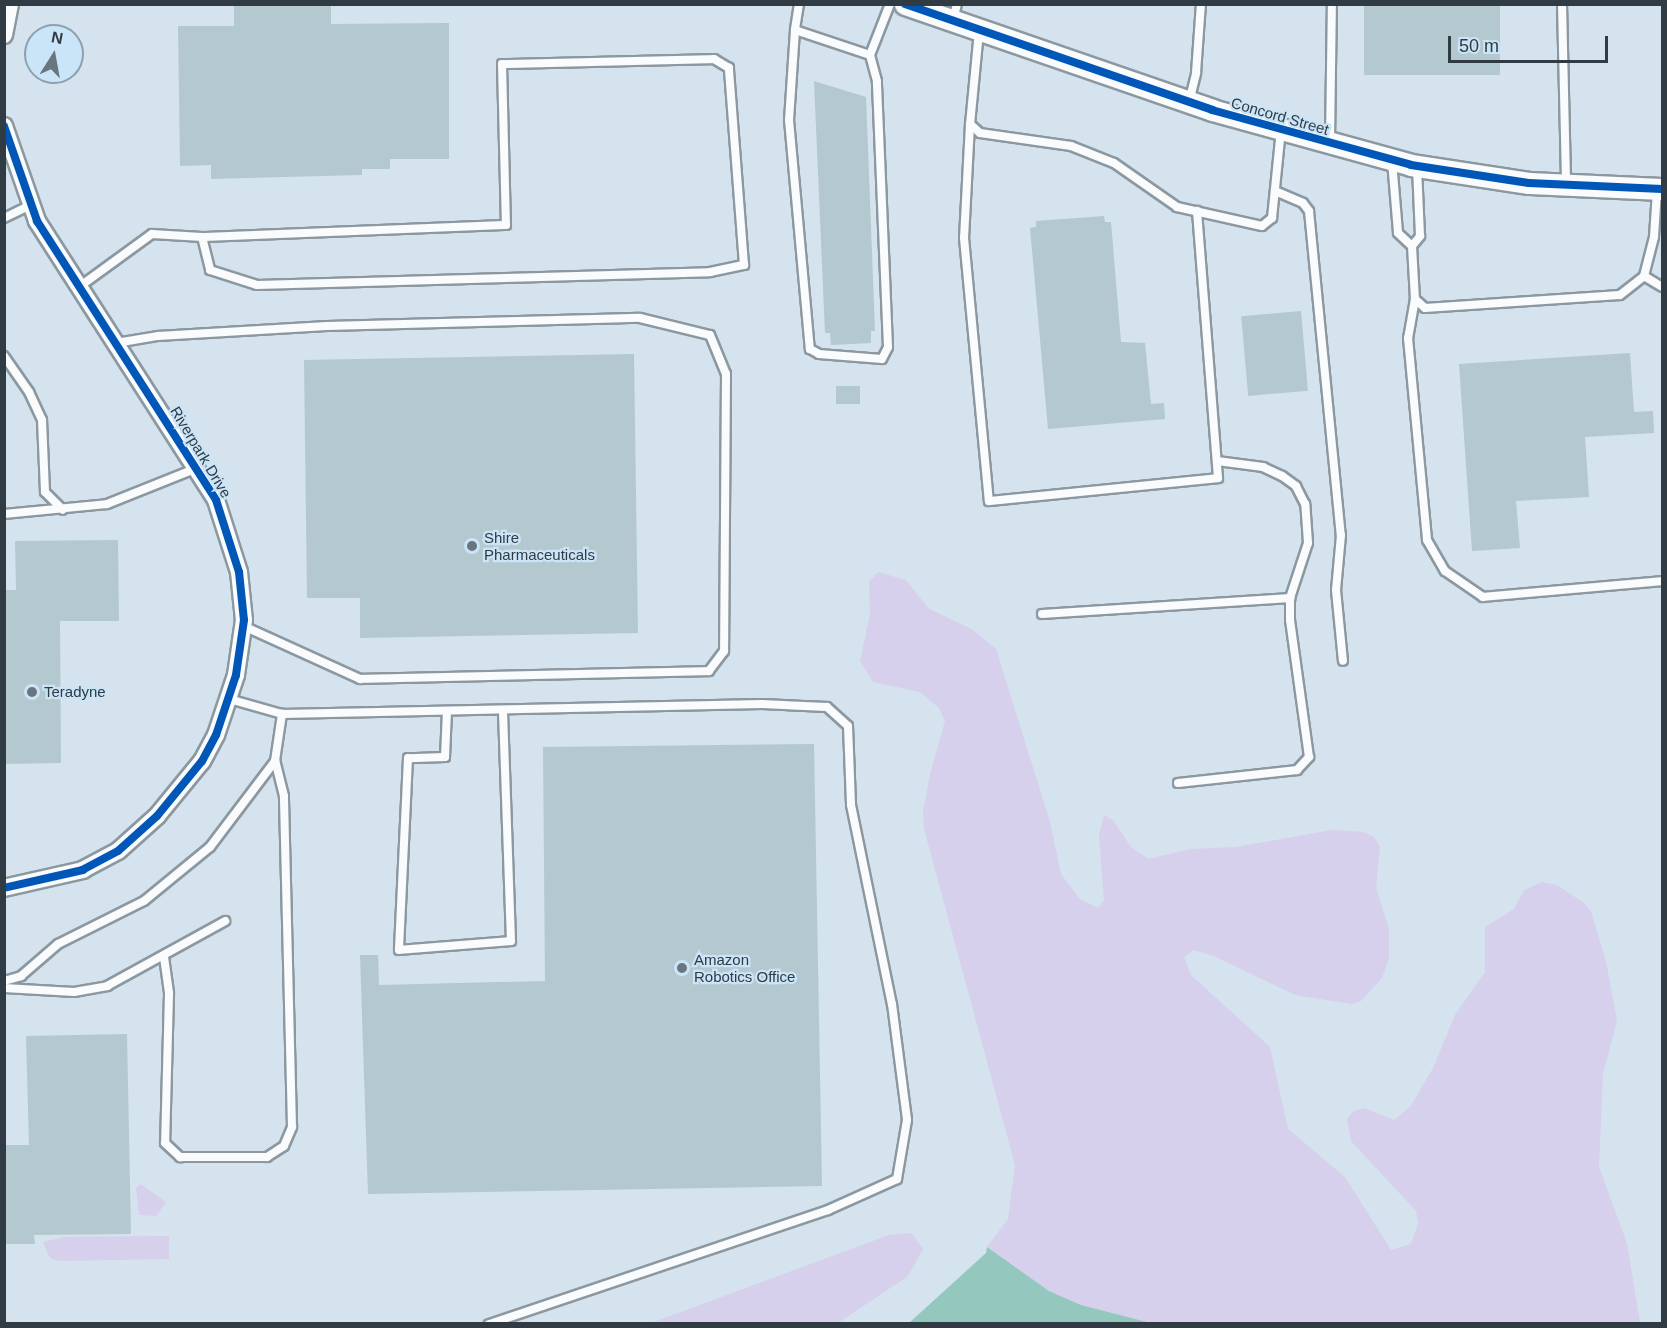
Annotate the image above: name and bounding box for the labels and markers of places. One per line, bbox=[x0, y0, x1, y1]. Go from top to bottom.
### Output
place label: Shire Pharmaceuticals bbox=[484, 528, 595, 563]
marker: Shire Pharmaceuticals bbox=[465, 539, 479, 553]
place label: Teradyne bbox=[44, 683, 106, 701]
marker: Teradyne bbox=[25, 685, 39, 699]
place label: Amazon Robotics Office bbox=[694, 950, 795, 985]
marker: Amazon Robotics Office bbox=[675, 961, 689, 975]

